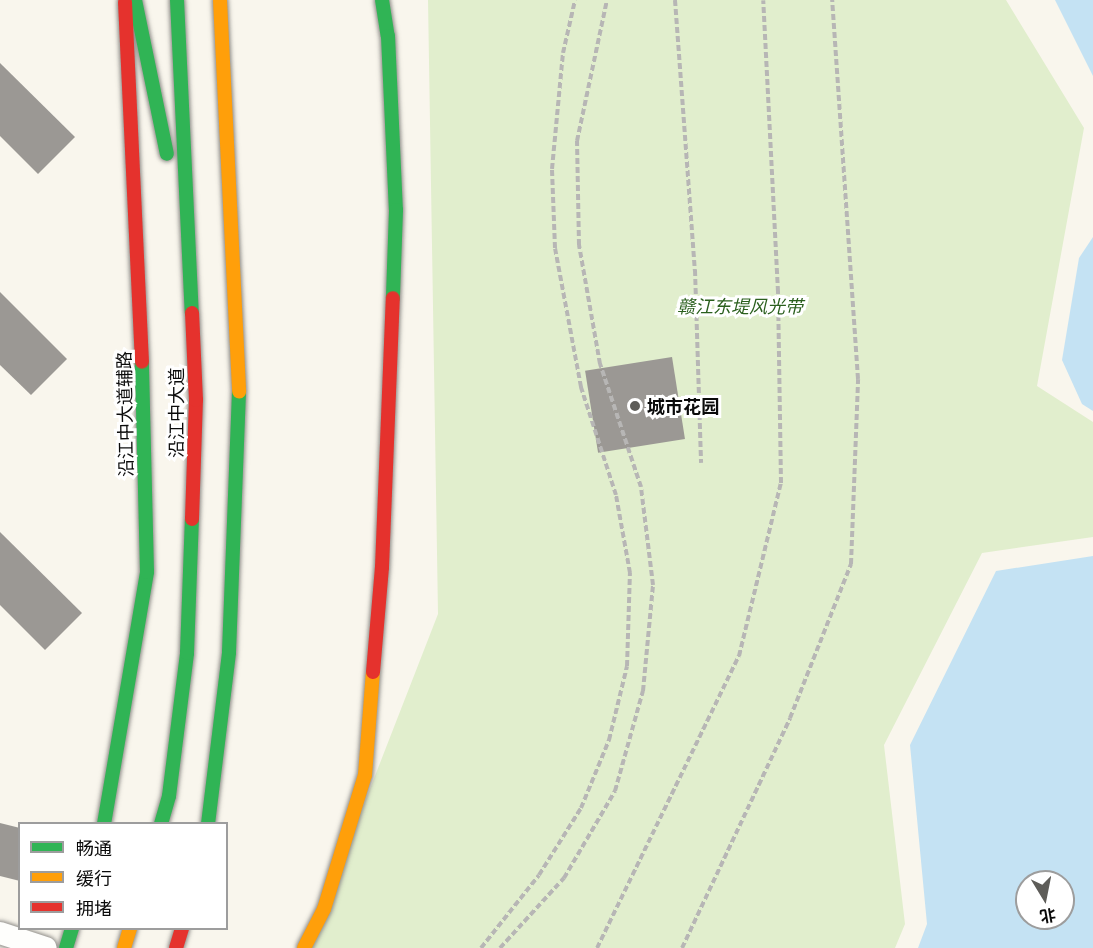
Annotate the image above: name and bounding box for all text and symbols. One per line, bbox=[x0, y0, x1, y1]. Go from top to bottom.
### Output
park label: 赣江东堤风光带 bbox=[677, 295, 803, 317]
street label: 沿江中大道辅路 bbox=[113, 351, 137, 477]
street label: 沿江中大道 bbox=[165, 368, 187, 458]
place label: 城市花园 bbox=[647, 395, 719, 417]
marker: 城市花园 bbox=[628, 399, 642, 413]
legend bbox=[18, 822, 228, 930]
text: 畅通 bbox=[76, 836, 112, 860]
text: 缓行 bbox=[76, 866, 112, 890]
north arrow bbox=[1015, 870, 1075, 930]
text: 拥堵 bbox=[76, 896, 112, 920]
text: 北 bbox=[1038, 904, 1058, 928]

